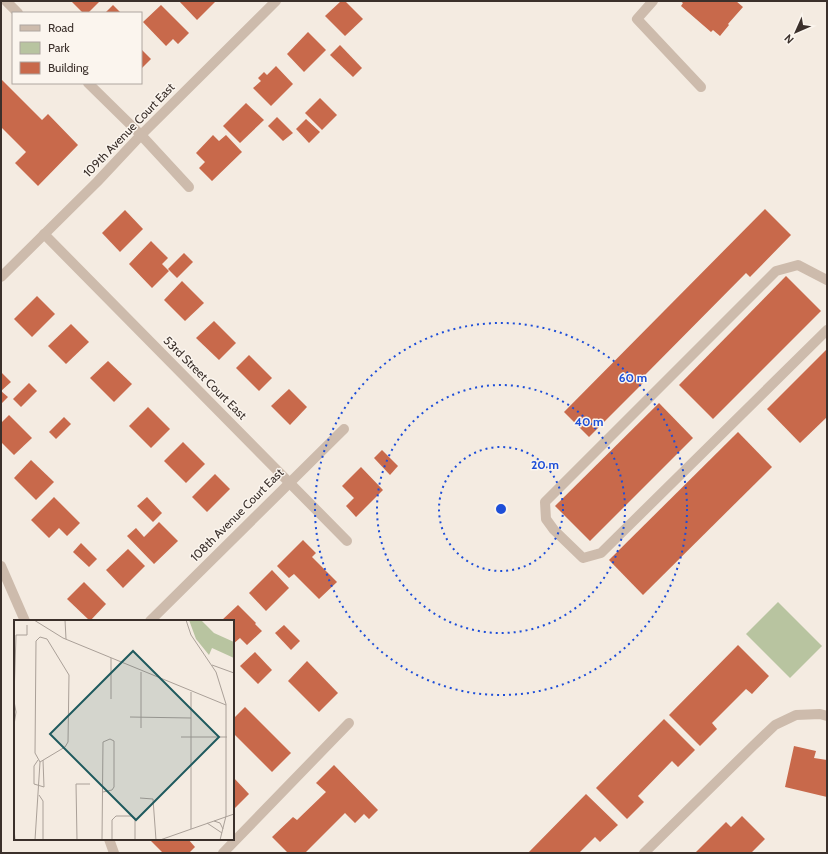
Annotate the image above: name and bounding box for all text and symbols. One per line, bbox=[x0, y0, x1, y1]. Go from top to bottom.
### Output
legend bbox=[12, 12, 142, 84]
north arrow bbox=[776, 12, 816, 52]
text: Road bbox=[48, 20, 74, 35]
text: N bbox=[781, 31, 797, 47]
text: Park bbox=[48, 40, 70, 55]
text: Building bbox=[48, 60, 90, 75]
street label: 109th Avenue Court East bbox=[80, 79, 178, 180]
street label: 53rd Street Court East bbox=[161, 333, 250, 422]
text: 60 m bbox=[619, 370, 647, 385]
text: 40 m bbox=[574, 414, 604, 429]
text: 20 m bbox=[531, 457, 559, 472]
street label: 108th Avenue Court East bbox=[187, 465, 286, 564]
centre of rings bbox=[494, 502, 508, 516]
inset map bbox=[14, 620, 234, 840]

